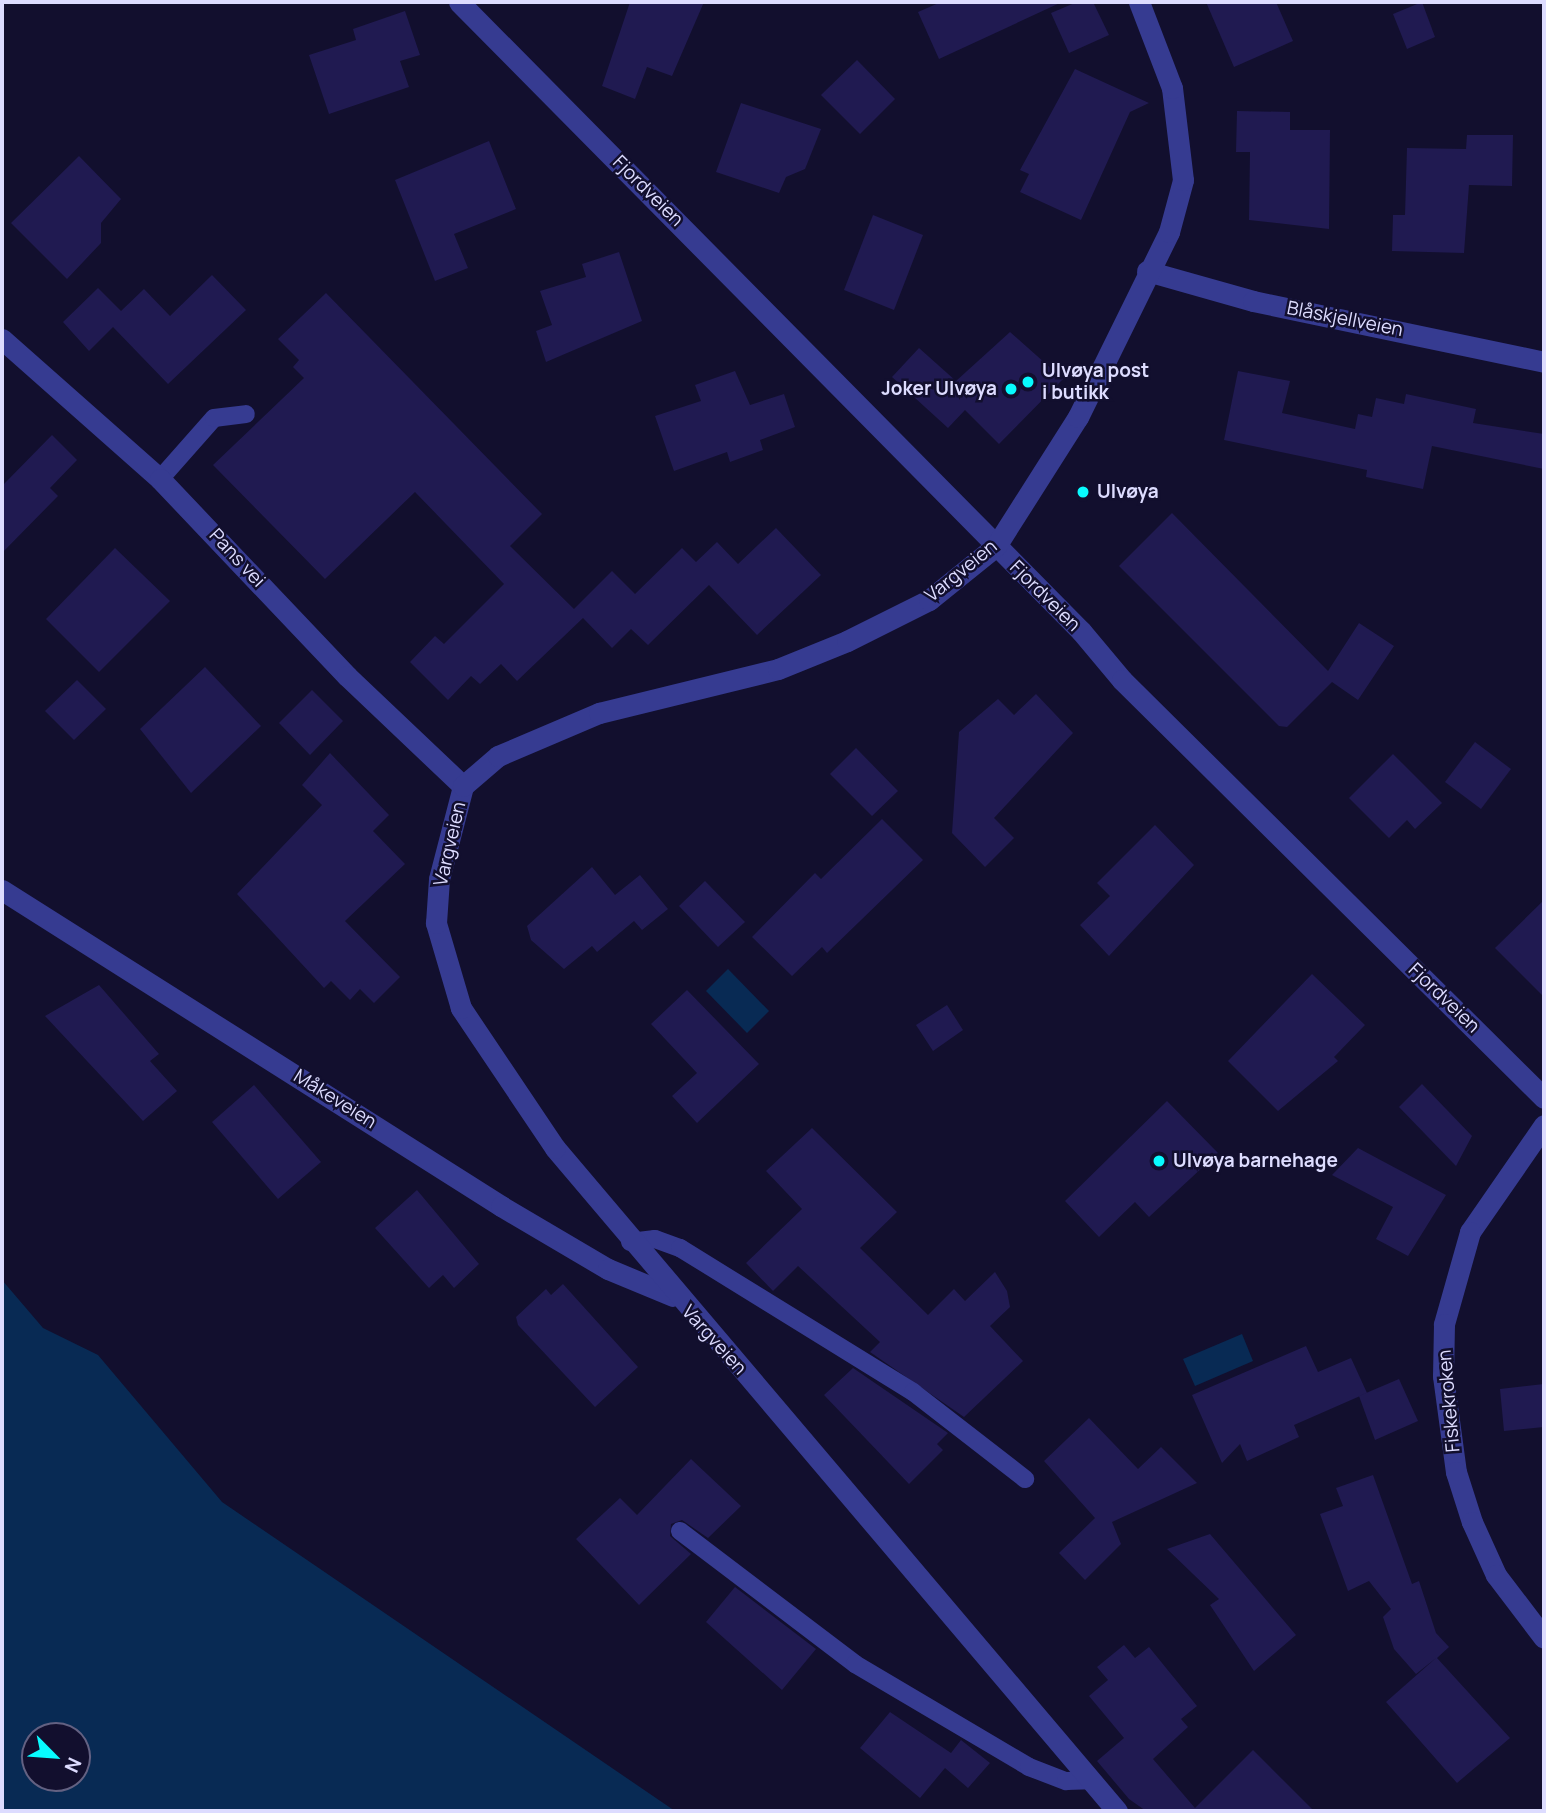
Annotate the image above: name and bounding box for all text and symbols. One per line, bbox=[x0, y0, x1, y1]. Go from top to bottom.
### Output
street label: Fjordveien bbox=[608, 151, 688, 231]
street label: Blåskjellveien bbox=[1285, 297, 1405, 341]
place label: Ulvøya post i butikk bbox=[1042, 360, 1149, 404]
marker: Ulvøya post i butikk bbox=[1020, 374, 1036, 390]
place label: Joker Ulvøya bbox=[881, 378, 997, 400]
marker: Joker Ulvøya bbox=[1003, 381, 1019, 397]
place label: Ulvøya bbox=[1097, 481, 1159, 503]
marker: Ulvøya bbox=[1075, 484, 1091, 500]
street label: Pans vei bbox=[204, 524, 270, 592]
street label: Vargveien bbox=[920, 535, 1002, 607]
street label: Fjordveien bbox=[1005, 556, 1085, 636]
street label: Vargveien bbox=[429, 800, 471, 888]
street label: Fjordveien bbox=[1404, 958, 1484, 1038]
street label: Måkeveien bbox=[289, 1065, 381, 1133]
place label: Ulvøya barnehage bbox=[1173, 1150, 1338, 1172]
marker: Ulvøya barnehage bbox=[1151, 1153, 1167, 1169]
street label: Vargveien bbox=[677, 1300, 751, 1380]
street label: Fiskekroken bbox=[1433, 1349, 1465, 1453]
north arrow bbox=[21, 1722, 91, 1792]
text: N bbox=[59, 1753, 88, 1777]

